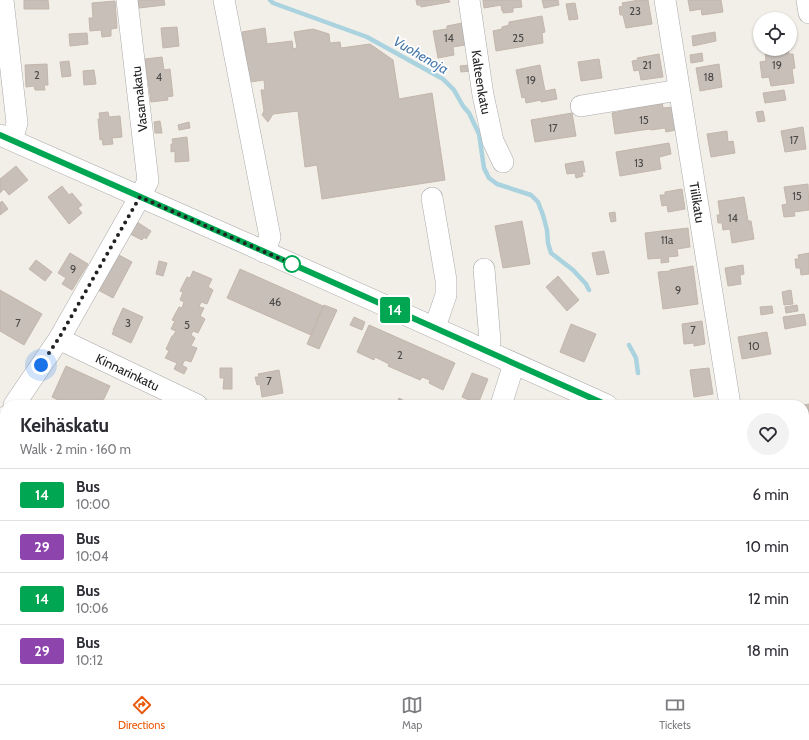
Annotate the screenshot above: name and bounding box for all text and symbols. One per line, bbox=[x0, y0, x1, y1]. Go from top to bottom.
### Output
house number: 23 bbox=[629, 4, 641, 18]
map controls bbox=[753, 12, 797, 56]
button: locate bbox=[753, 12, 797, 56]
house number: 14 bbox=[444, 31, 455, 45]
house number: 25 bbox=[512, 31, 524, 45]
water label: Vuohenoja bbox=[390, 32, 452, 78]
street label: Kalteenkatu bbox=[468, 49, 495, 116]
house number: 21 bbox=[642, 58, 652, 72]
house number: 19 bbox=[772, 58, 782, 72]
street label: Vasamakatu bbox=[128, 65, 150, 133]
house number: 2 bbox=[34, 68, 40, 82]
house number: 4 bbox=[156, 70, 163, 84]
house number: 18 bbox=[704, 70, 714, 84]
house number: 19 bbox=[526, 73, 536, 87]
house number: 15 bbox=[639, 113, 649, 127]
house number: 17 bbox=[548, 121, 558, 135]
house number: 17 bbox=[789, 133, 799, 147]
house number: 13 bbox=[634, 156, 644, 170]
street label: Tiilikatu bbox=[686, 181, 709, 224]
house number: 15 bbox=[792, 189, 802, 203]
house number: 14 bbox=[728, 211, 739, 225]
house number: 11a bbox=[661, 233, 674, 247]
unlabelled marker bbox=[283, 255, 301, 273]
house number: 9 bbox=[70, 262, 76, 276]
house number: 9 bbox=[675, 283, 681, 297]
house number: 46 bbox=[269, 295, 281, 309]
line badge: 14 bbox=[377, 297, 413, 323]
text: 14 bbox=[388, 301, 402, 319]
house number: 7 bbox=[15, 316, 21, 330]
house number: 3 bbox=[125, 316, 131, 330]
house number: 5 bbox=[184, 318, 190, 332]
house number: 7 bbox=[690, 323, 696, 337]
house number: 10 bbox=[748, 339, 760, 353]
house number: 2 bbox=[397, 348, 403, 362]
street label: Kinnarinkatu bbox=[93, 350, 162, 394]
your location bbox=[31, 355, 51, 375]
house number: 7 bbox=[266, 374, 272, 388]
button: heart bbox=[747, 413, 789, 455]
text: Keihäskatu bbox=[20, 414, 109, 437]
text: Walk · 2 min · 160 m bbox=[20, 441, 131, 457]
text: Bus bbox=[76, 478, 100, 496]
text: 14 bbox=[35, 486, 49, 504]
text: 6 min bbox=[752, 486, 789, 504]
text: 10:00 bbox=[76, 496, 110, 512]
text: Bus bbox=[76, 530, 100, 548]
text: 29 bbox=[34, 538, 50, 556]
text: 10 min bbox=[746, 538, 789, 556]
text: 10:04 bbox=[76, 548, 109, 564]
text: Bus bbox=[76, 582, 100, 600]
text: 14 bbox=[35, 590, 49, 608]
text: 12 min bbox=[748, 590, 789, 608]
text: 10:06 bbox=[76, 600, 108, 616]
text: Bus bbox=[76, 634, 100, 652]
text: 29 bbox=[34, 642, 50, 660]
text: 18 min bbox=[747, 642, 789, 660]
text: 10:12 bbox=[76, 652, 103, 668]
tab: Directions bbox=[118, 694, 165, 732]
tab: Map bbox=[401, 694, 423, 732]
tab: Tickets bbox=[659, 694, 691, 732]

